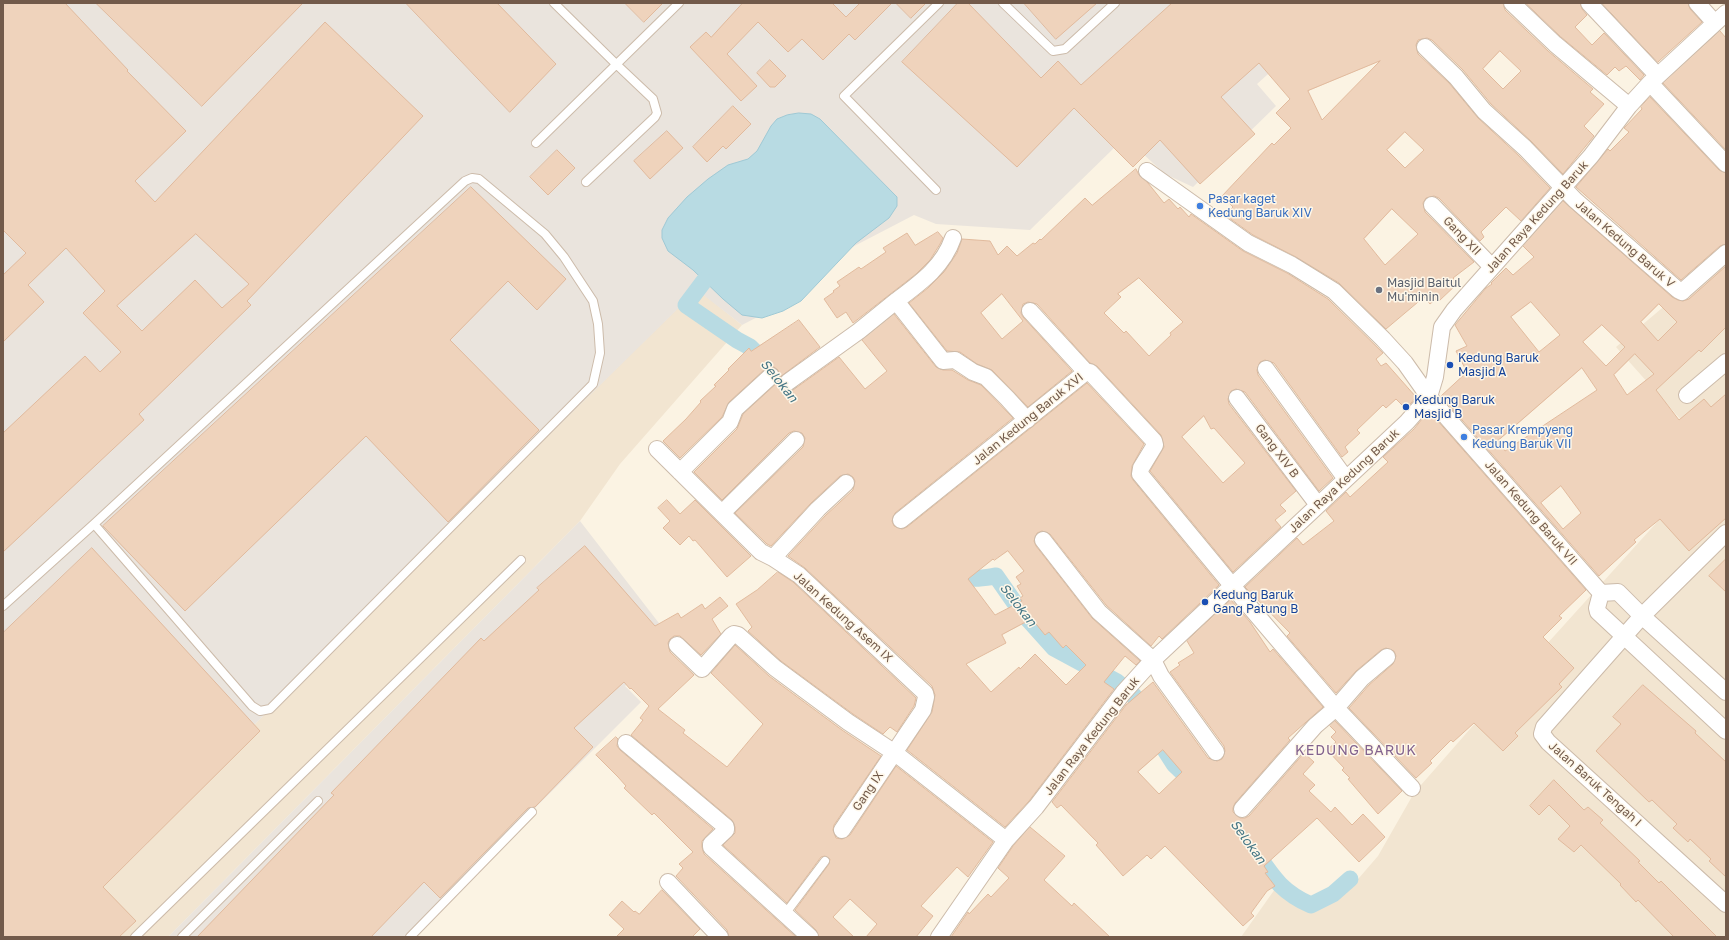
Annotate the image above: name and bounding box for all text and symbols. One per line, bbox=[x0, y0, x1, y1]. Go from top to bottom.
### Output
street label: Jalan Raya Kedung Baruk bbox=[1483, 158, 1591, 276]
place label: Pasar kaget Kedung Baruk XIV bbox=[1208, 192, 1312, 220]
street label: Jalan Kedung Baruk V bbox=[1573, 197, 1677, 291]
marker: Pasar kaget Kedung Baruk XIV bbox=[1195, 201, 1205, 211]
street label: Gang XII bbox=[1440, 214, 1484, 258]
place label: Masjid Baitul Mu'minin bbox=[1387, 276, 1461, 304]
marker: Masjid Baitul Mu'minin bbox=[1374, 285, 1384, 295]
place label: Kedung Baruk Masjid A bbox=[1458, 351, 1539, 379]
water label: Selokan bbox=[757, 357, 801, 405]
marker: Kedung Baruk Masjid A bbox=[1445, 360, 1455, 370]
street label: Jalan Kedung Baruk XVI bbox=[970, 370, 1086, 468]
place label: Kedung Baruk Masjid B bbox=[1414, 393, 1495, 421]
marker: Kedung Baruk Masjid B bbox=[1401, 402, 1411, 412]
street label: Gang XIV B bbox=[1252, 421, 1302, 481]
place label: Pasar Krempyeng Kedung Baruk VII bbox=[1472, 423, 1573, 451]
street label: Jalan Raya Kedung Baruk bbox=[1286, 426, 1402, 536]
marker: Pasar Krempyeng Kedung Baruk VII bbox=[1459, 432, 1469, 442]
street label: Jalan Kedung Baruk VII bbox=[1482, 458, 1580, 568]
street label: Jalan Kedung Asem IX bbox=[790, 569, 896, 665]
water label: Selokan bbox=[996, 580, 1040, 630]
place label: Kedung Baruk Gang Patung B bbox=[1213, 588, 1298, 616]
marker: Kedung Baruk Gang Patung B bbox=[1200, 597, 1210, 607]
street label: Jalan Raya Kedung Baruk bbox=[1041, 674, 1143, 798]
street label: Jalan Baruk Tengah I bbox=[1546, 739, 1644, 829]
district label: KEDUNG BARUK bbox=[1295, 743, 1417, 759]
street label: Gang IX bbox=[850, 768, 886, 814]
water label: Selokan bbox=[1227, 817, 1269, 867]

